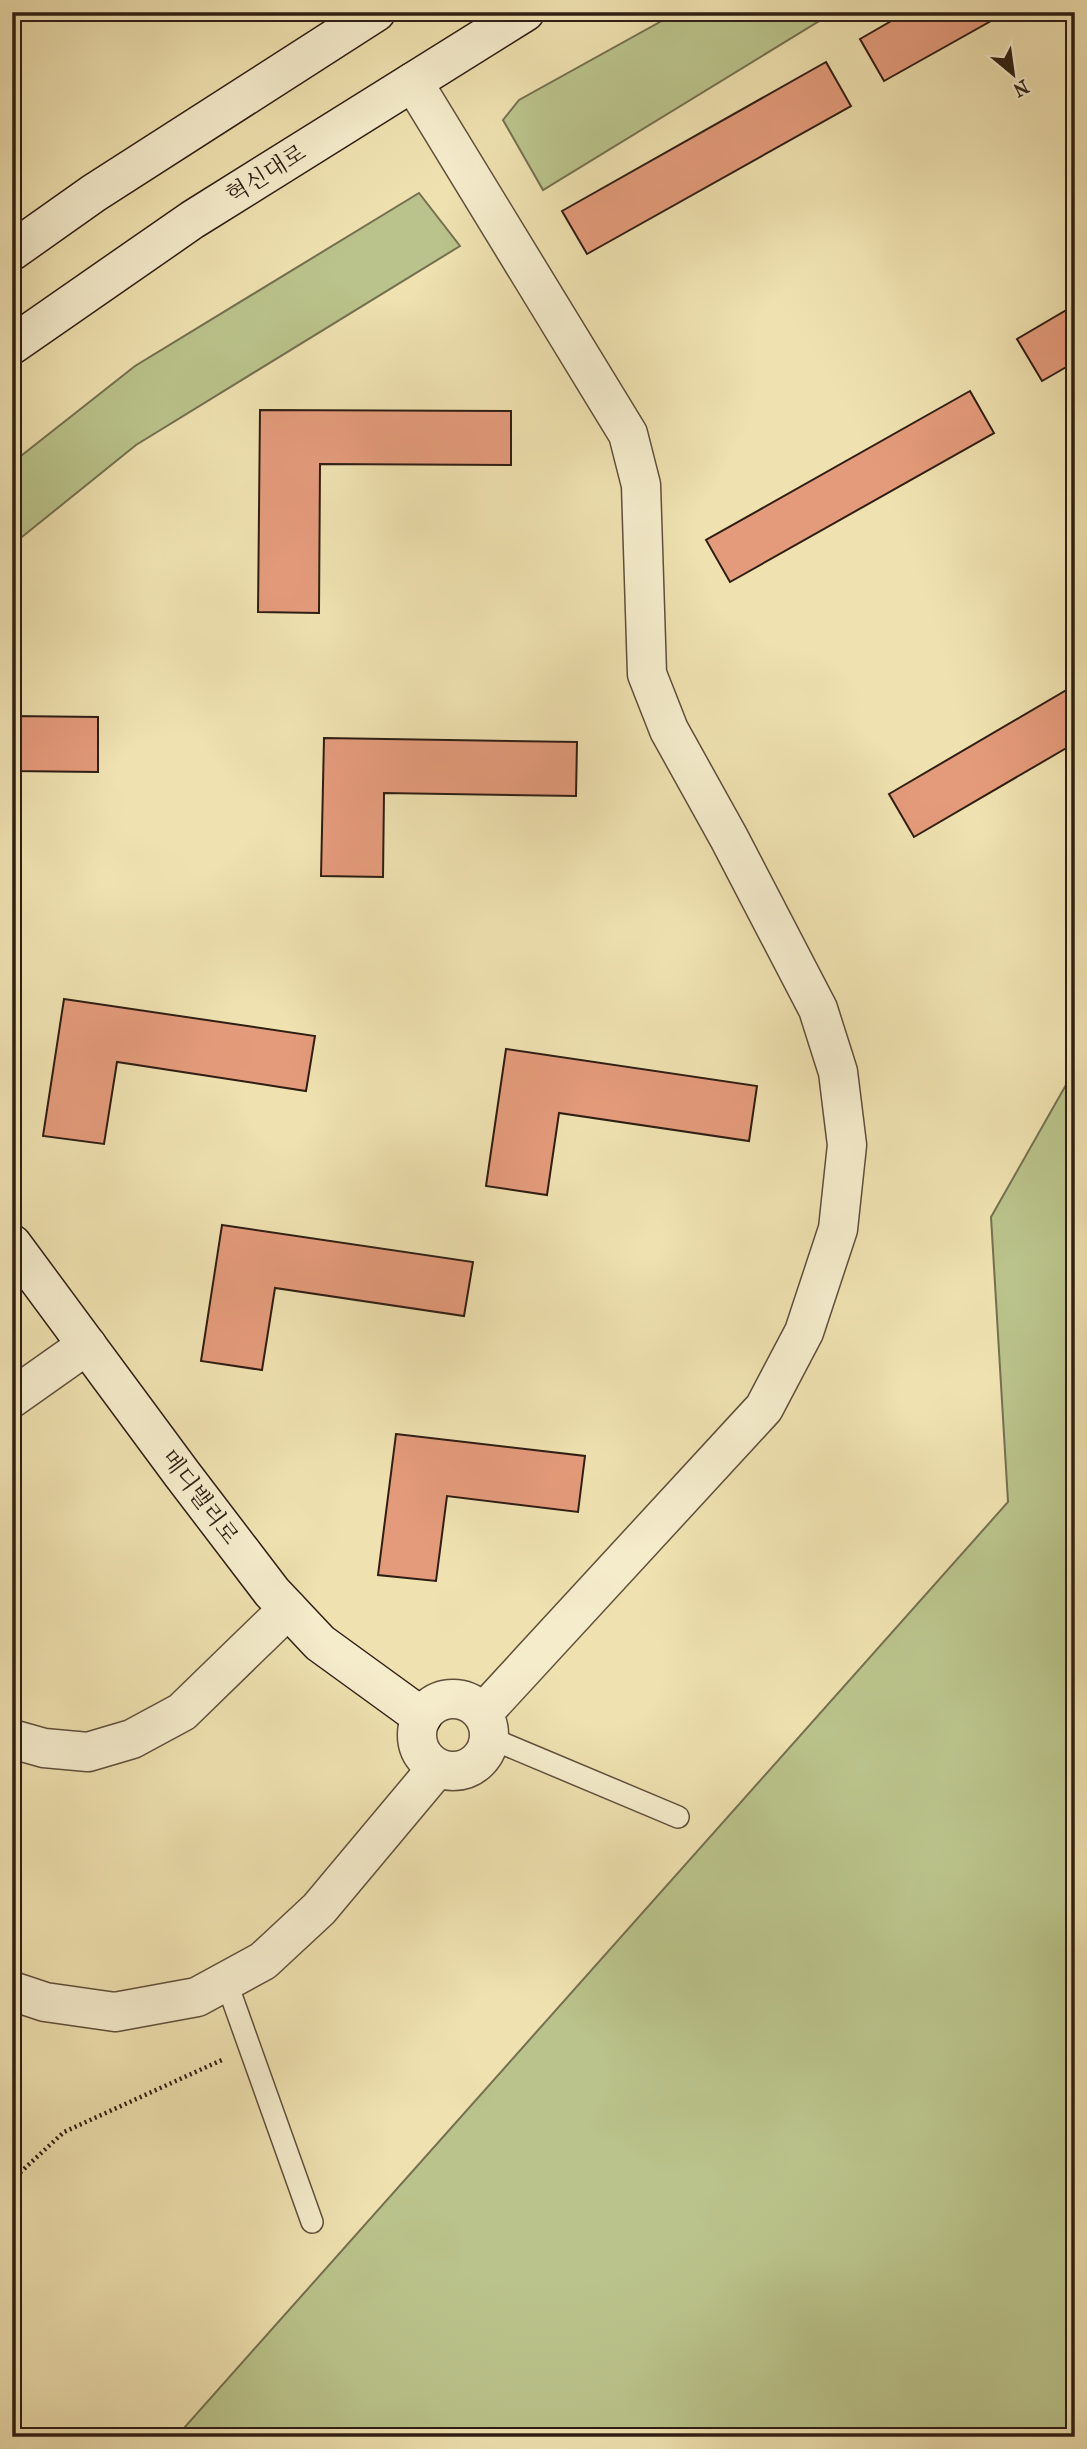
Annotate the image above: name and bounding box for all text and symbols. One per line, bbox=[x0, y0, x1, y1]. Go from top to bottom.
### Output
north arrow bbox=[978, 38, 1048, 108]
text: N bbox=[1009, 75, 1032, 101]
street label: 혁신대로 bbox=[221, 139, 311, 209]
street label: 메디밸리로 bbox=[156, 1445, 244, 1549]

